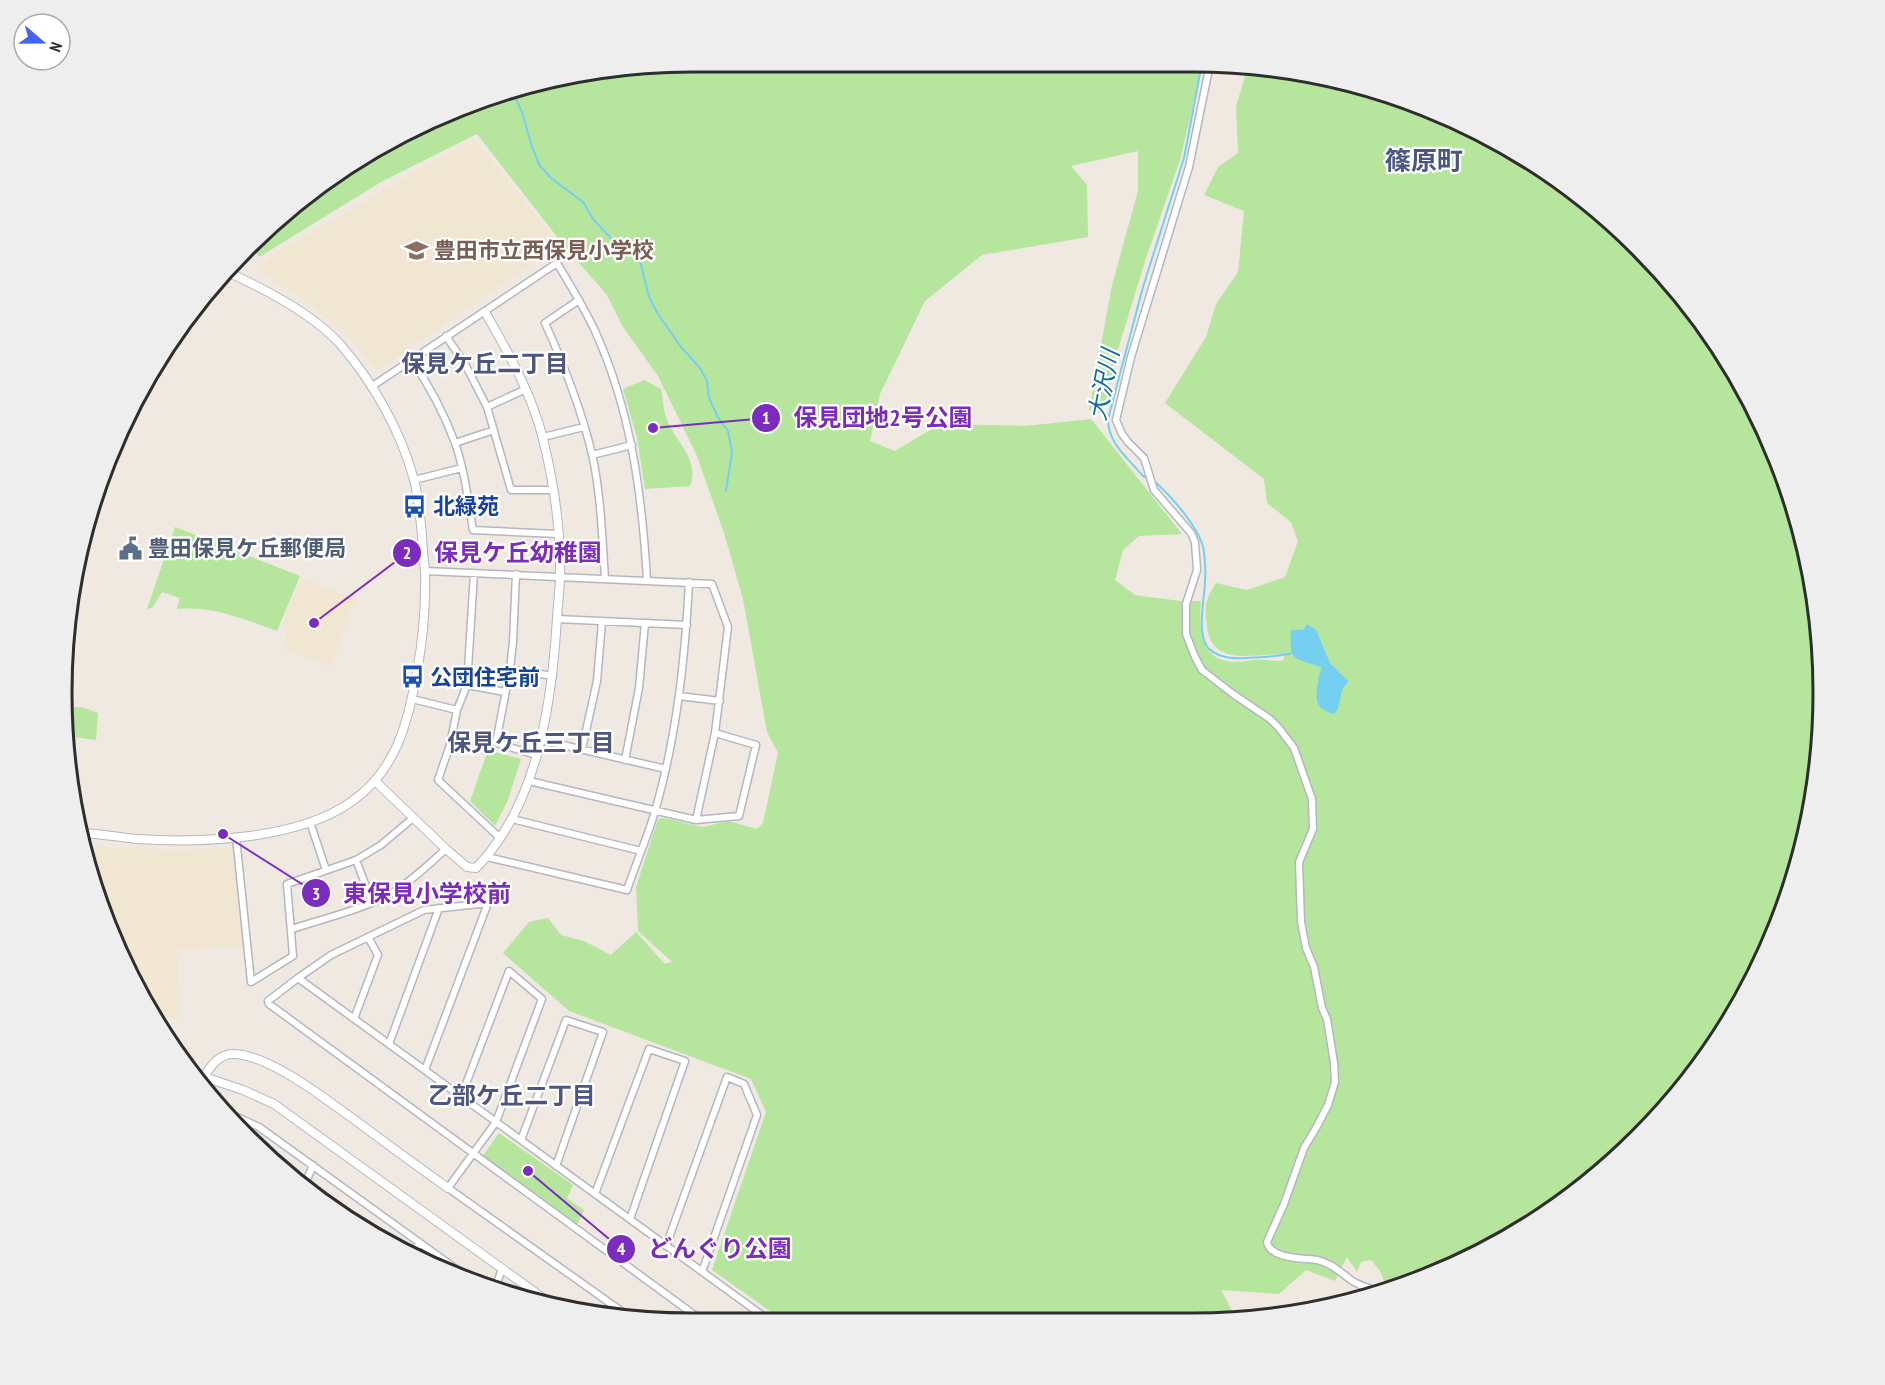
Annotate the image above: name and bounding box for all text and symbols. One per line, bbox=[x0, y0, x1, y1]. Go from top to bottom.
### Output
north arrow bbox=[12, 12, 72, 72]
text: N bbox=[45, 40, 67, 55]
district label: 篠原町 bbox=[1385, 144, 1463, 177]
place label: 豊田市立西保見小学校 bbox=[434, 236, 654, 264]
school or university icon: 豊田市立西保見小学校 bbox=[403, 237, 429, 263]
water label: 大沢川 bbox=[1081, 344, 1126, 423]
district label: 保見ケ丘二丁目 bbox=[401, 348, 569, 379]
callout: 保見団地2号公園 bbox=[751, 397, 985, 439]
text: 保見団地2号公園 bbox=[793, 402, 973, 433]
text: 1 bbox=[762, 406, 770, 429]
place label: 北緑苑 bbox=[433, 492, 499, 520]
bus stop icon: 北緑苑 bbox=[402, 493, 428, 519]
callout: 保見ケ丘幼稚園 bbox=[392, 532, 614, 574]
place label: 豊田保見ケ丘郵便局 bbox=[148, 534, 346, 562]
public building icon: 豊田保見ケ丘郵便局 bbox=[117, 535, 143, 561]
text: 保見ケ丘幼稚園 bbox=[434, 537, 602, 568]
text: 2 bbox=[403, 541, 411, 564]
place label: 公団住宅前 bbox=[430, 663, 540, 691]
bus stop icon: 公団住宅前 bbox=[399, 664, 425, 690]
district label: 保見ケ丘三丁目 bbox=[447, 727, 615, 758]
callout: 東保見小学校前 bbox=[301, 872, 523, 914]
text: 東保見小学校前 bbox=[343, 878, 511, 909]
text: 3 bbox=[312, 882, 320, 905]
district label: 乙部ケ丘二丁目 bbox=[428, 1080, 596, 1111]
callout: どんぐり公園 bbox=[606, 1228, 804, 1270]
text: どんぐり公園 bbox=[648, 1233, 792, 1264]
text: 4 bbox=[617, 1237, 626, 1260]

